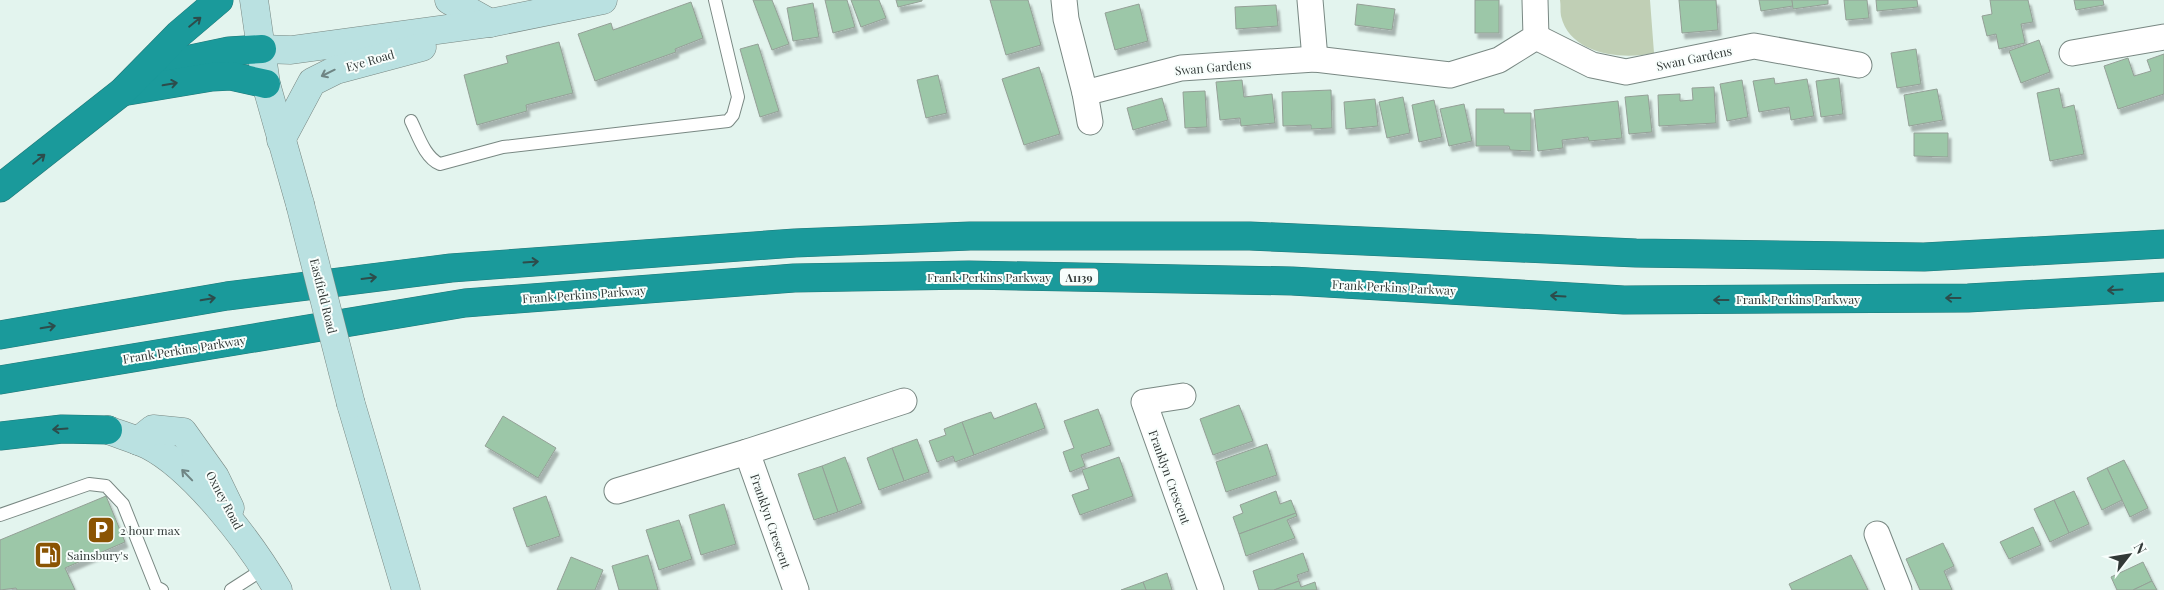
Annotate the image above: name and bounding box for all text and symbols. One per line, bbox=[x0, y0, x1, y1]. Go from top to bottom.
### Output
one-way arrow bbox=[188, 16, 201, 27]
street label: Swan Gardens bbox=[1655, 42, 1733, 74]
street label: Eye Road bbox=[344, 45, 396, 75]
street label: Swan Gardens bbox=[1174, 56, 1252, 78]
one-way arrow bbox=[321, 69, 336, 79]
one-way arrow bbox=[162, 78, 178, 88]
one-way arrow bbox=[32, 153, 45, 164]
street label: Eastfield Road bbox=[307, 257, 341, 335]
one-way arrow bbox=[523, 257, 539, 267]
road number: A1139 bbox=[1060, 268, 1098, 286]
street label: Frank Perkins Parkway bbox=[927, 269, 1051, 285]
one-way arrow bbox=[361, 273, 377, 283]
street label: Frank Perkins Parkway bbox=[1332, 276, 1456, 298]
street label: Frank Perkins Parkway bbox=[521, 282, 647, 306]
one-way arrow bbox=[2108, 285, 2124, 294]
street label: Frank Perkins Parkway bbox=[1736, 291, 1860, 307]
one-way arrow bbox=[1550, 292, 1566, 301]
one-way arrow bbox=[200, 293, 216, 303]
one-way arrow bbox=[1945, 293, 1962, 303]
one-way arrow bbox=[1713, 295, 1729, 305]
one-way arrow bbox=[40, 321, 56, 331]
street label: Frank Perkins Parkway bbox=[121, 331, 247, 367]
one-way arrow bbox=[52, 425, 68, 434]
street label: Franklyn Crescent bbox=[1146, 428, 1195, 527]
street label: Oxney Road bbox=[203, 468, 247, 532]
one-way arrow bbox=[181, 469, 193, 481]
street label: Franklyn Crescent bbox=[747, 471, 795, 571]
parking icon: 2 hour max bbox=[86, 515, 116, 545]
place label: 2 hour max bbox=[120, 522, 181, 538]
north arrow bbox=[2104, 530, 2154, 580]
text: N bbox=[2130, 539, 2151, 557]
fuel station icon: Sainsbury's bbox=[33, 540, 63, 570]
place label: Sainsbury's bbox=[67, 547, 128, 563]

